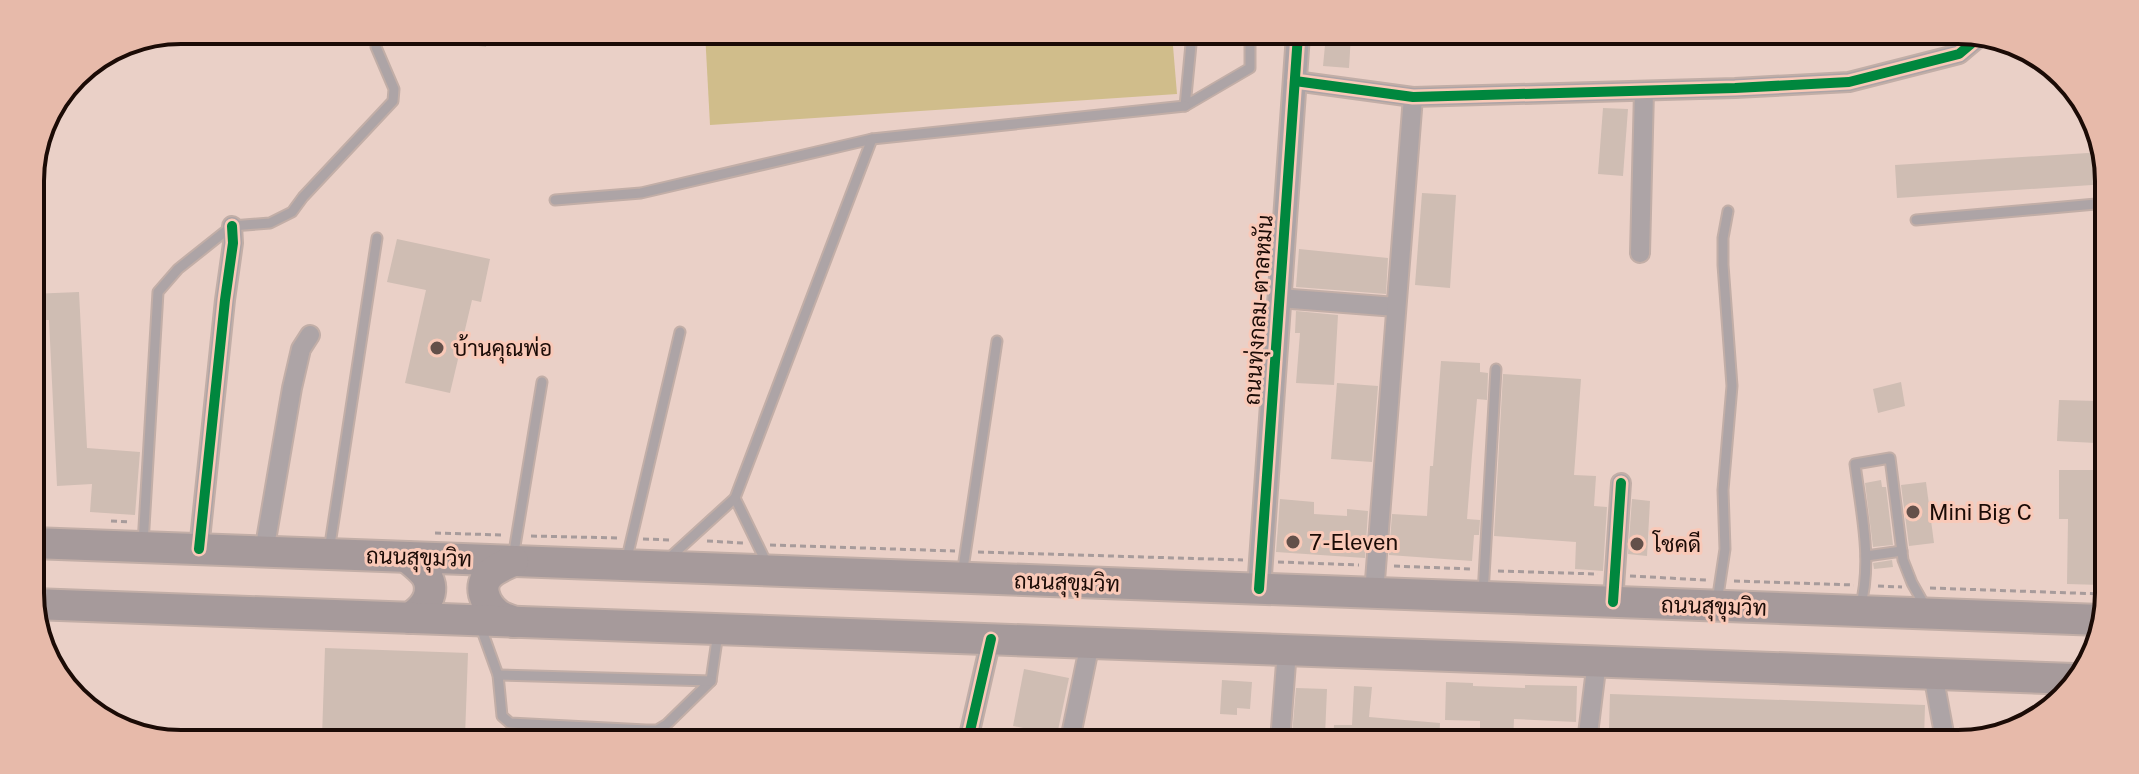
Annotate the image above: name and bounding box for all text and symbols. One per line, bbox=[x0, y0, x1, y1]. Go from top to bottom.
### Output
street label: ถนนทุ่งกลม-ตาลหมัน bbox=[1238, 214, 1281, 406]
place label: บ้านคุณพ่อ bbox=[453, 334, 552, 364]
marker: บ้านคุณพ่อ bbox=[428, 339, 446, 357]
place label: Mini Big C bbox=[1929, 499, 2032, 525]
marker: Mini Big C bbox=[1904, 503, 1922, 521]
place label: 7-Eleven bbox=[1309, 529, 1398, 555]
place label: โชคดี bbox=[1652, 530, 1701, 557]
marker: 7-Eleven bbox=[1284, 533, 1302, 551]
marker: โชคดี bbox=[1628, 535, 1646, 553]
street label: ถนนสุขุมวิท bbox=[366, 542, 472, 575]
street label: ถนนสุขุมวิท bbox=[1014, 567, 1120, 600]
street label: ถนนสุขุมวิท bbox=[1661, 591, 1767, 624]

